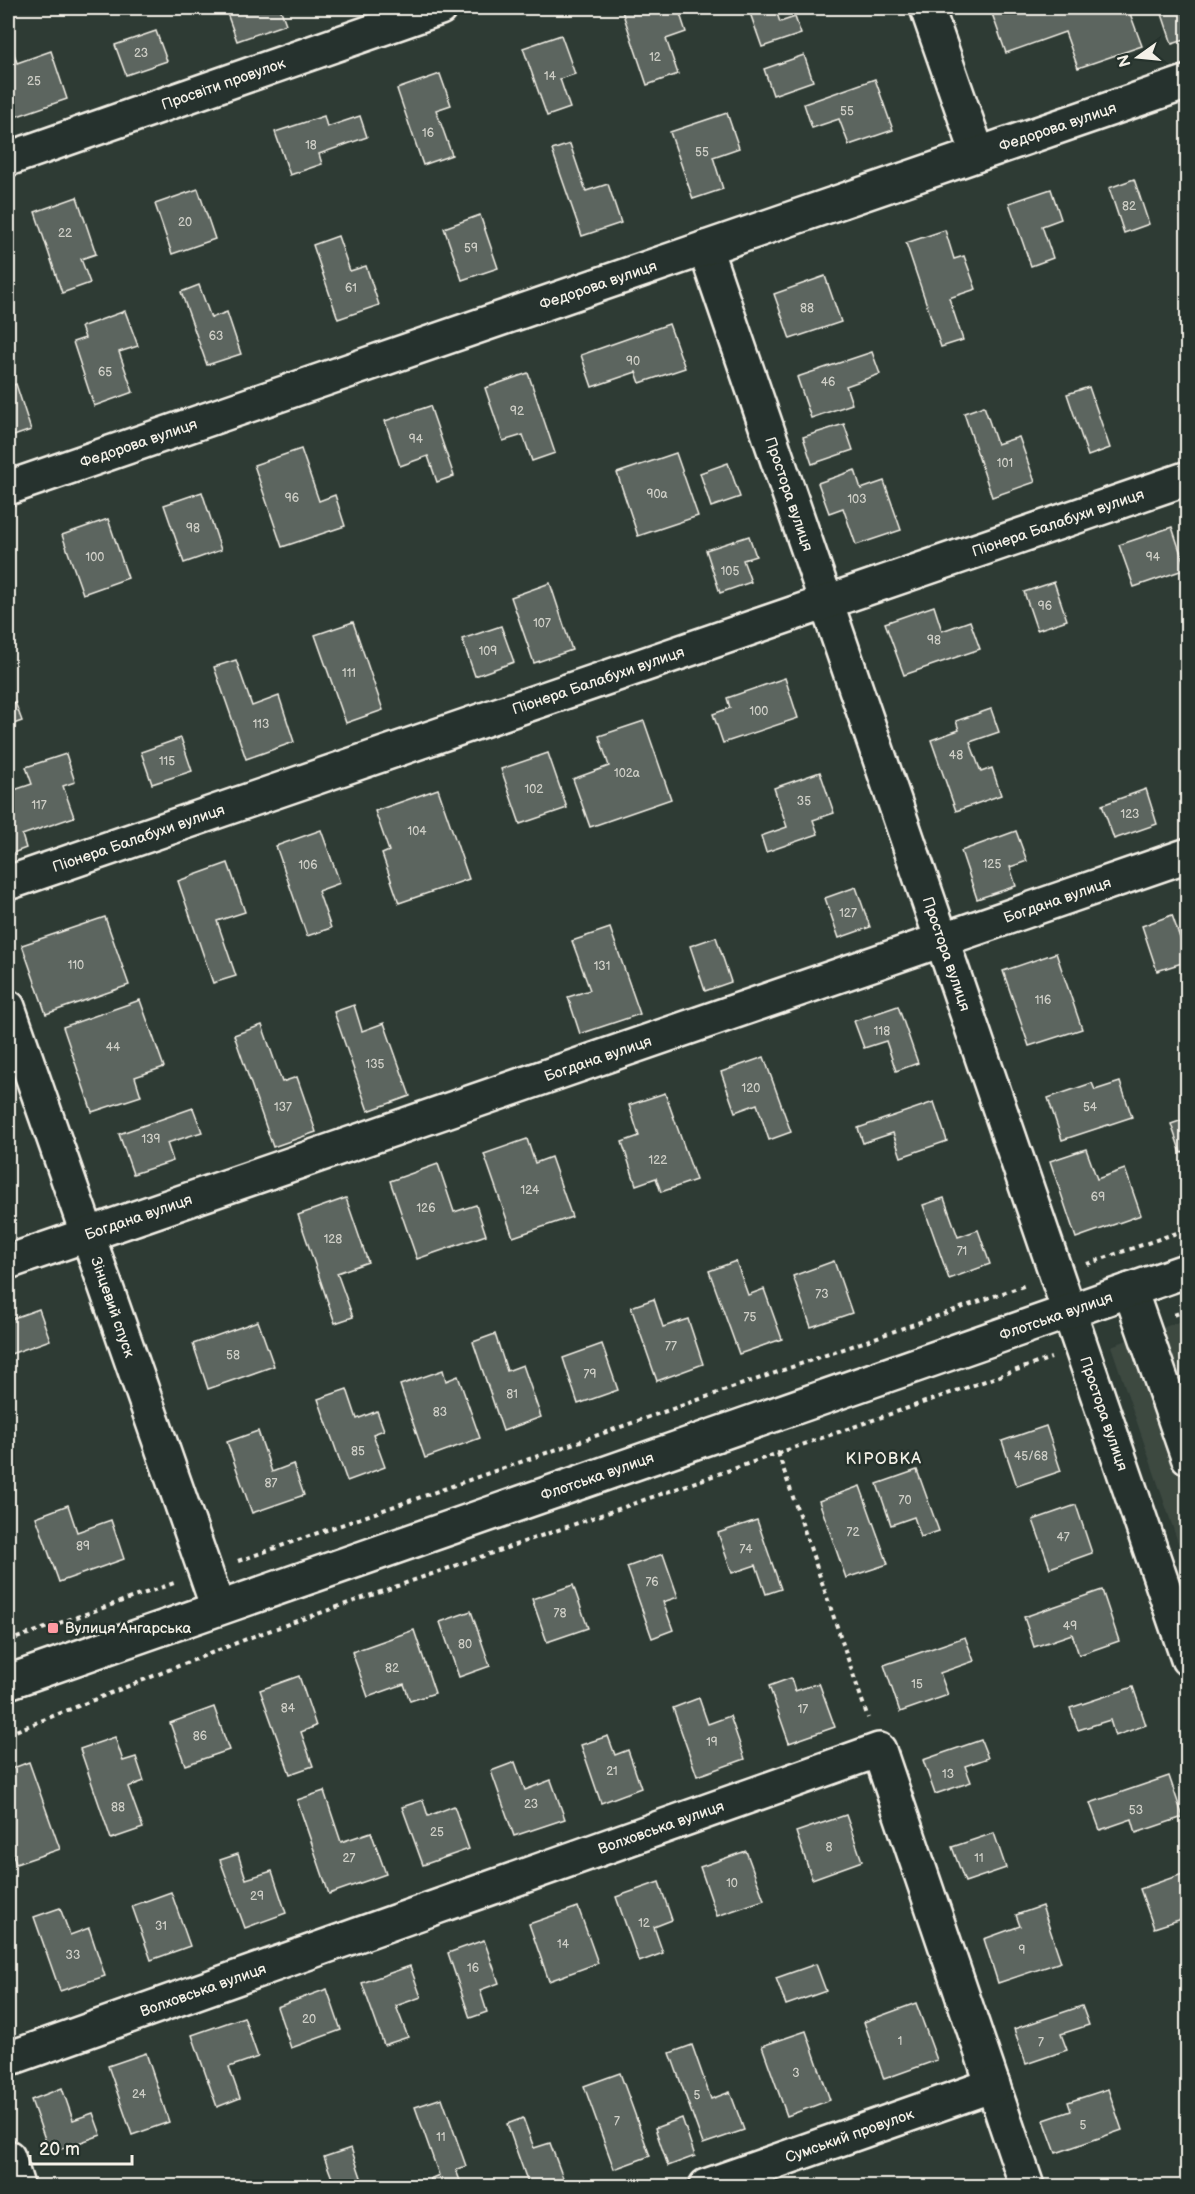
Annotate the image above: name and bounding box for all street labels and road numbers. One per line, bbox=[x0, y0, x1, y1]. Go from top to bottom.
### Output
street label: Просвіти провулок bbox=[159, 54, 288, 115]
street label: Федорова вулиця bbox=[997, 98, 1119, 156]
street label: Федорова вулиця bbox=[537, 256, 659, 314]
street label: Федорова вулиця bbox=[77, 415, 200, 473]
street label: Простора вулиця bbox=[760, 434, 817, 554]
street label: Піонера Балабухи вулиця bbox=[969, 485, 1147, 561]
street label: Піонера Балабухи вулиця bbox=[510, 643, 687, 719]
street label: Піонера Балабухи вулиця bbox=[50, 800, 227, 877]
street label: Богдана вулиця bbox=[1001, 873, 1114, 928]
street label: Простора вулиця bbox=[918, 894, 975, 1014]
street label: Богдана вулиця bbox=[542, 1032, 654, 1086]
street label: Богдана вулиця bbox=[82, 1190, 195, 1245]
street label: Зінцевий спуск bbox=[86, 1254, 139, 1360]
street label: Флотська вулиця bbox=[997, 1288, 1115, 1345]
street label: Простора вулиця bbox=[1075, 1354, 1132, 1473]
street label: Флотська вулиця bbox=[538, 1448, 656, 1505]
street label: Волховська вулиця bbox=[596, 1797, 727, 1859]
street label: Волховська вулиця bbox=[138, 1959, 269, 2021]
street label: Сумський провулок bbox=[783, 2105, 916, 2167]

